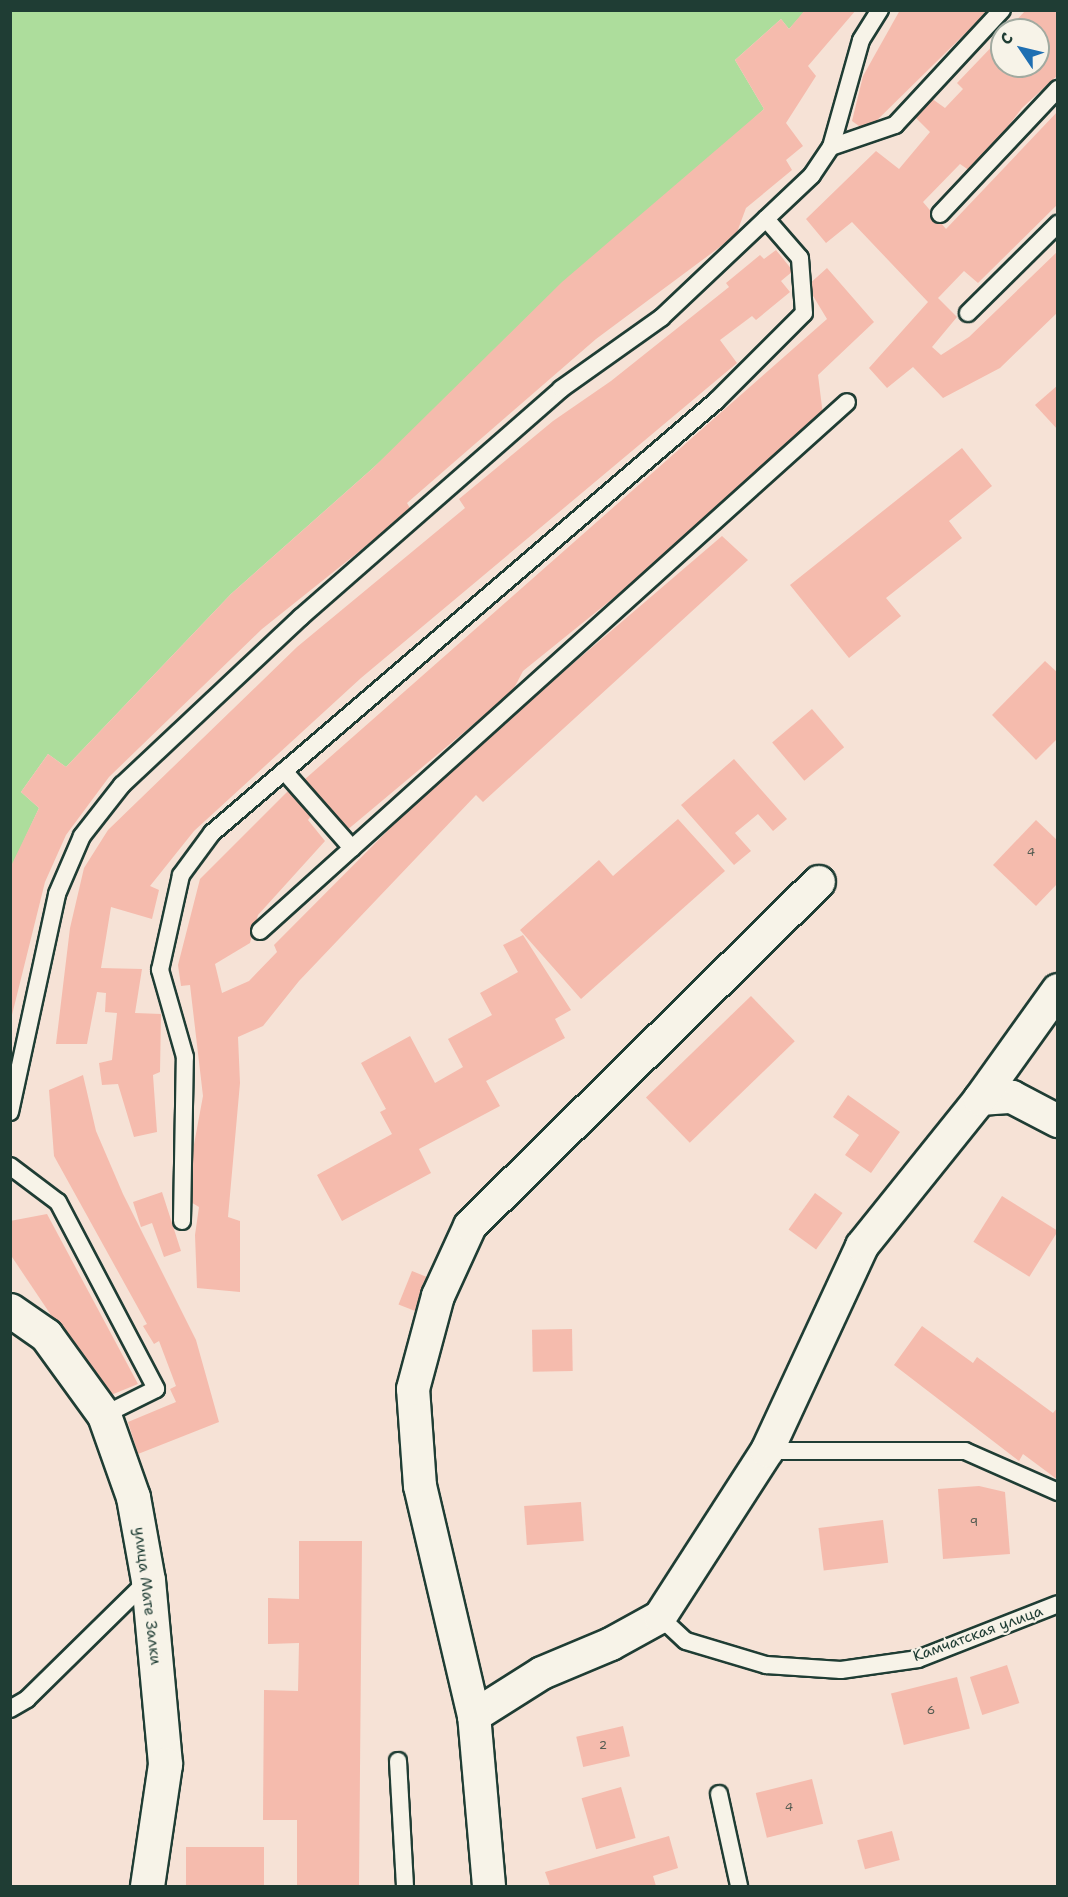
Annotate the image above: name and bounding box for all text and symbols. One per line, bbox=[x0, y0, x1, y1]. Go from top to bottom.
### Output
north arrow bbox=[990, 18, 1050, 78]
text: С bbox=[995, 28, 1018, 49]
house number: 4 bbox=[1027, 846, 1035, 860]
house number: 9 bbox=[970, 1516, 978, 1530]
street label: улица Мате Залки bbox=[130, 1526, 164, 1666]
street label: Камчатская улица bbox=[911, 1602, 1045, 1666]
house number: 6 bbox=[927, 1704, 935, 1718]
house number: 2 bbox=[599, 1739, 607, 1753]
house number: 4 bbox=[785, 1801, 793, 1815]

